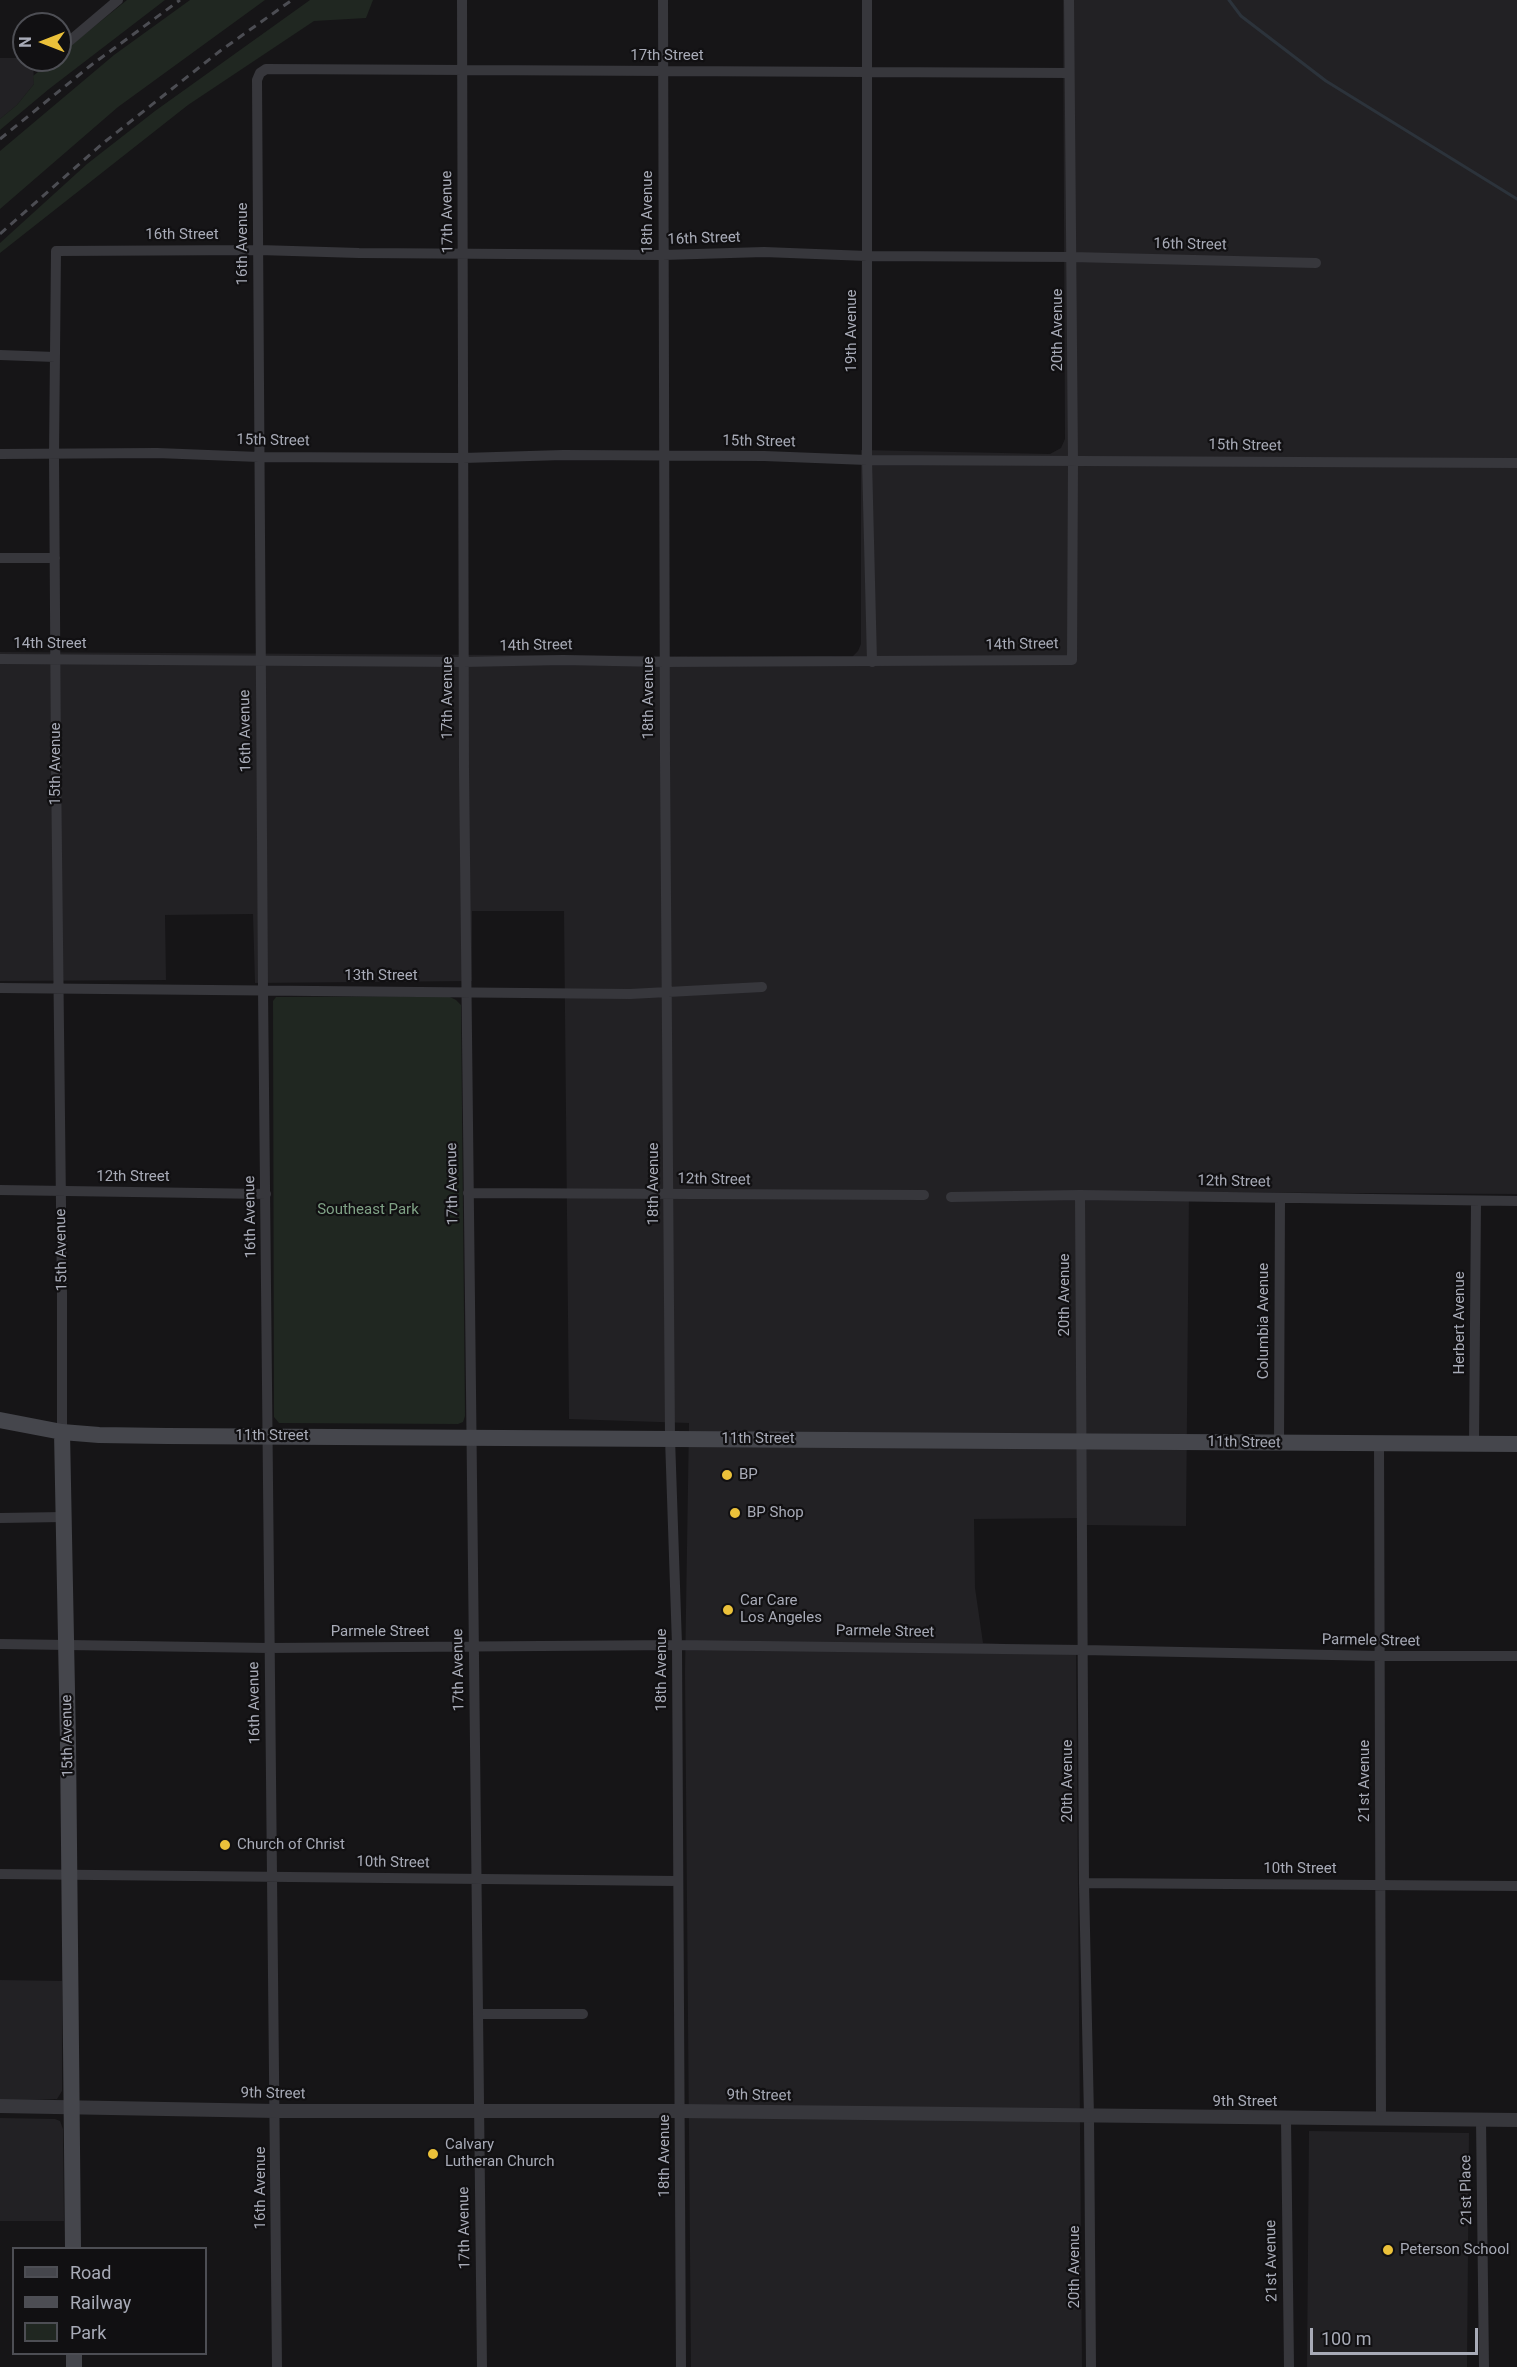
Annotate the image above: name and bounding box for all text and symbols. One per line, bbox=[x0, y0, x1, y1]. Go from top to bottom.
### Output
north arrow bbox=[12, 12, 72, 72]
text: N bbox=[16, 36, 35, 48]
street label: 17th Street bbox=[630, 47, 704, 65]
street label: 17th Avenue bbox=[438, 170, 458, 254]
street label: 18th Avenue bbox=[639, 171, 657, 253]
street label: 16th Avenue bbox=[234, 203, 252, 285]
street label: 16th Street bbox=[145, 226, 219, 244]
street label: 16th Street bbox=[667, 229, 741, 249]
street label: 16th Street bbox=[1153, 235, 1227, 255]
street label: 20th Avenue bbox=[1049, 289, 1067, 371]
street label: 19th Avenue bbox=[843, 290, 861, 372]
street label: 15th Street bbox=[236, 431, 310, 451]
street label: 15th Street bbox=[722, 432, 796, 452]
street label: 15th Street bbox=[1208, 436, 1282, 456]
street label: 14th Street bbox=[13, 635, 87, 653]
street label: 14th Street bbox=[985, 635, 1059, 655]
street label: 14th Street bbox=[499, 636, 573, 656]
street label: 17th Avenue bbox=[439, 657, 457, 739]
street label: 18th Avenue bbox=[640, 657, 658, 739]
street label: 16th Avenue bbox=[236, 689, 256, 773]
street label: 15th Avenue bbox=[47, 723, 65, 805]
street label: 13th Street bbox=[344, 967, 418, 985]
street label: 17th Avenue bbox=[443, 1142, 463, 1226]
street label: 18th Avenue bbox=[645, 1143, 663, 1225]
street label: 12th Street bbox=[96, 1168, 170, 1186]
street label: 12th Street bbox=[677, 1170, 751, 1190]
street label: 12th Street bbox=[1197, 1172, 1271, 1192]
street label: 16th Avenue bbox=[241, 1175, 261, 1259]
park label: Southeast Park bbox=[317, 1201, 419, 1219]
street label: 15th Avenue bbox=[52, 1208, 72, 1292]
street label: 20th Avenue bbox=[1056, 1254, 1074, 1336]
street label: Columbia Avenue bbox=[1255, 1263, 1273, 1379]
street label: Herbert Avenue bbox=[1451, 1271, 1469, 1375]
street label: 11th Street bbox=[235, 1427, 309, 1445]
street label: 11th Street bbox=[721, 1430, 795, 1448]
street label: 11th Street bbox=[1207, 1433, 1281, 1453]
place label: BP bbox=[739, 1466, 758, 1484]
marker: BP bbox=[720, 1468, 734, 1482]
place label: BP Shop bbox=[747, 1504, 804, 1522]
marker: BP Shop bbox=[728, 1506, 742, 1520]
place label: Car Care Los Angeles bbox=[740, 1592, 822, 1627]
marker: Car Care Los Angeles bbox=[721, 1603, 735, 1617]
street label: Parmele Street bbox=[836, 1622, 934, 1642]
street label: Parmele Street bbox=[331, 1623, 429, 1641]
street label: 17th Avenue bbox=[449, 1628, 469, 1712]
street label: 18th Avenue bbox=[653, 1629, 671, 1711]
street label: Parmele Street bbox=[1322, 1631, 1420, 1651]
street label: 16th Avenue bbox=[245, 1661, 265, 1745]
street label: 15th Avenue bbox=[58, 1694, 78, 1778]
street label: 20th Avenue bbox=[1059, 1740, 1077, 1822]
street label: 21st Avenue bbox=[1356, 1740, 1374, 1822]
place label: Church of Christ bbox=[237, 1836, 345, 1854]
marker: Church of Christ bbox=[218, 1838, 232, 1852]
street label: 10th Street bbox=[356, 1853, 430, 1873]
street label: 10th Street bbox=[1263, 1860, 1337, 1878]
street label: 9th Street bbox=[240, 2084, 306, 2104]
street label: 9th Street bbox=[726, 2086, 792, 2106]
street label: 9th Street bbox=[1213, 2093, 1277, 2111]
street label: 18th Avenue bbox=[656, 2115, 674, 2197]
place label: Calvary Lutheran Church bbox=[445, 2136, 554, 2171]
street label: 16th Avenue bbox=[252, 2147, 270, 2229]
marker: Calvary Lutheran Church bbox=[426, 2147, 440, 2161]
street label: 21st Place bbox=[1457, 2155, 1477, 2225]
street label: 17th Avenue bbox=[455, 2186, 475, 2270]
street label: 21st Avenue bbox=[1262, 2220, 1282, 2302]
street label: 20th Avenue bbox=[1066, 2226, 1084, 2308]
place label: Peterson School bbox=[1400, 2241, 1509, 2259]
marker: Peterson School bbox=[1381, 2243, 1395, 2257]
legend bbox=[12, 2247, 207, 2355]
text: Road bbox=[70, 2262, 111, 2283]
text: Railway bbox=[70, 2292, 131, 2313]
scale bar bbox=[1313, 2316, 1481, 2354]
text: Park bbox=[70, 2322, 106, 2343]
text: 100 m bbox=[1321, 2328, 1372, 2349]

